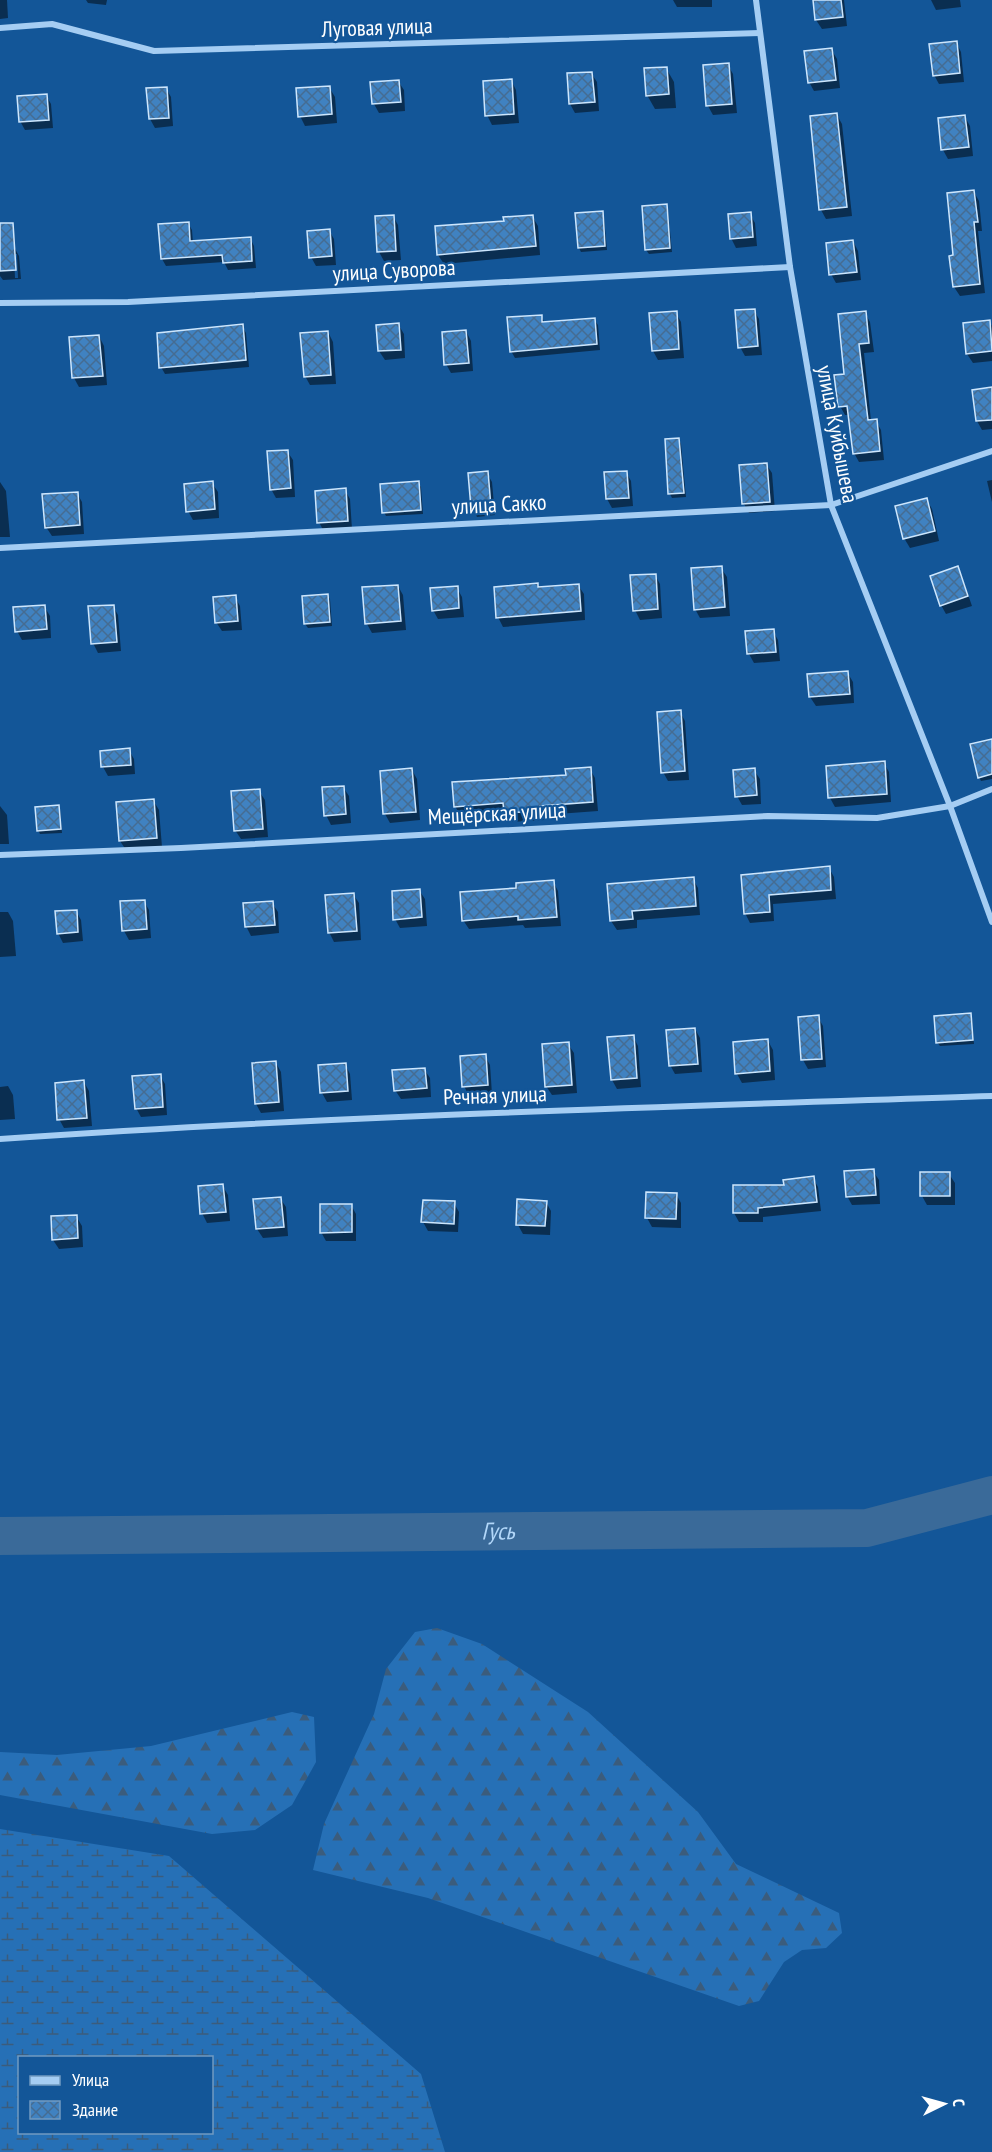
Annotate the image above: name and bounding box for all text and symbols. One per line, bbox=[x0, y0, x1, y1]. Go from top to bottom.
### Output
street label: Луговая улица bbox=[320, 11, 433, 43]
street label: улица Суворова bbox=[332, 253, 456, 287]
street label: улица Куйбышева bbox=[811, 363, 865, 505]
street label: улица Сакко bbox=[451, 488, 547, 520]
street label: Мещёрская улица bbox=[427, 795, 567, 831]
street label: Речная улица bbox=[443, 1079, 547, 1111]
water label: Гусь bbox=[481, 1515, 516, 1547]
legend bbox=[18, 2056, 213, 2134]
text: Улица bbox=[72, 2068, 109, 2091]
north arrow bbox=[914, 2074, 974, 2134]
text: Здание bbox=[72, 2098, 118, 2121]
text: С bbox=[949, 2098, 969, 2108]

